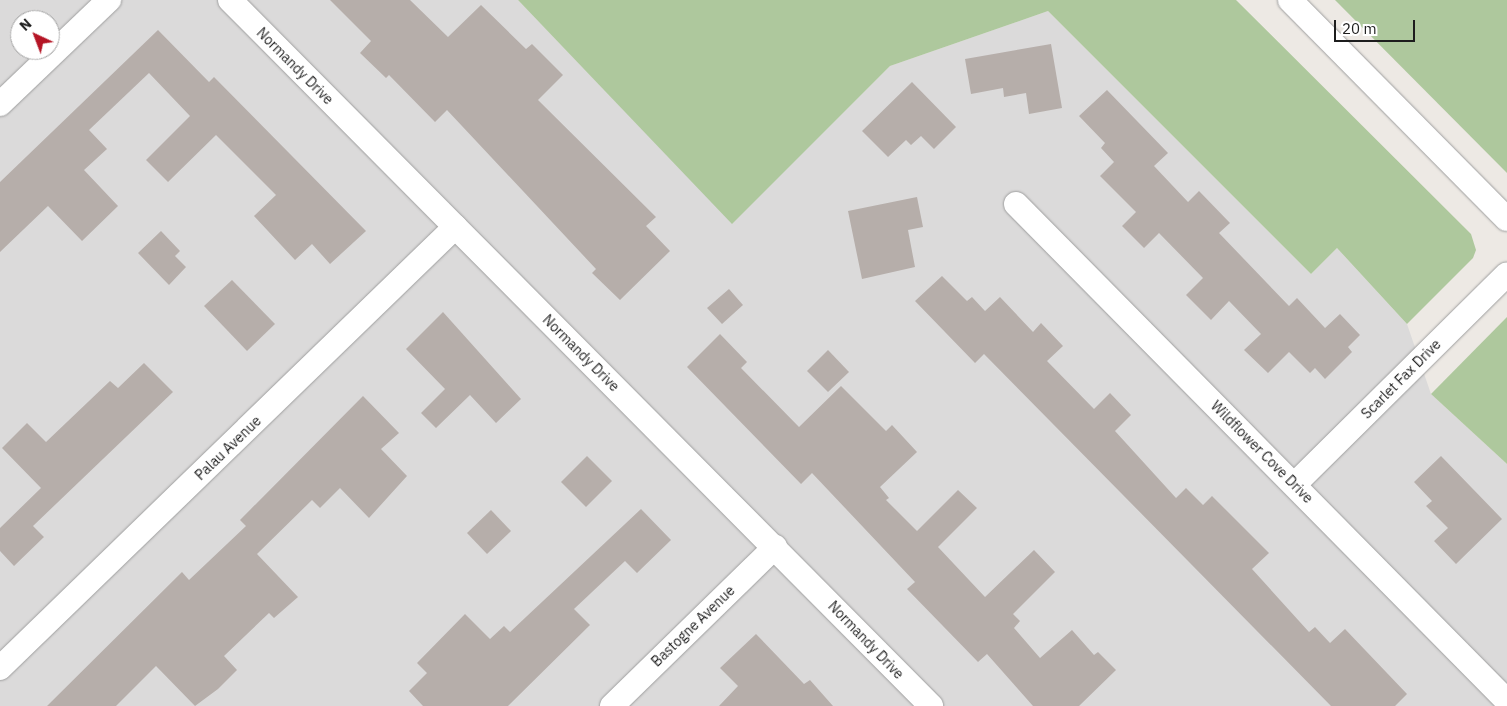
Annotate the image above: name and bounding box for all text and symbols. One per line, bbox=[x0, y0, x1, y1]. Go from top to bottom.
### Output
north arrow bbox=[10, 10, 60, 60]
scale bar bbox=[1337, 10, 1418, 42]
text: N bbox=[16, 15, 35, 35]
text: 20 m bbox=[1342, 19, 1377, 38]
street label: Normandy Drive bbox=[253, 24, 337, 108]
street label: Normandy Drive bbox=[539, 311, 623, 395]
street label: Scarlet Fax Drive bbox=[1358, 336, 1444, 422]
street label: Wildflower Cove Drive bbox=[1207, 397, 1317, 507]
street label: Palau Avenue bbox=[192, 412, 264, 484]
street label: Bastogne Avenue bbox=[648, 582, 738, 670]
street label: Normandy Drive bbox=[825, 598, 907, 682]

